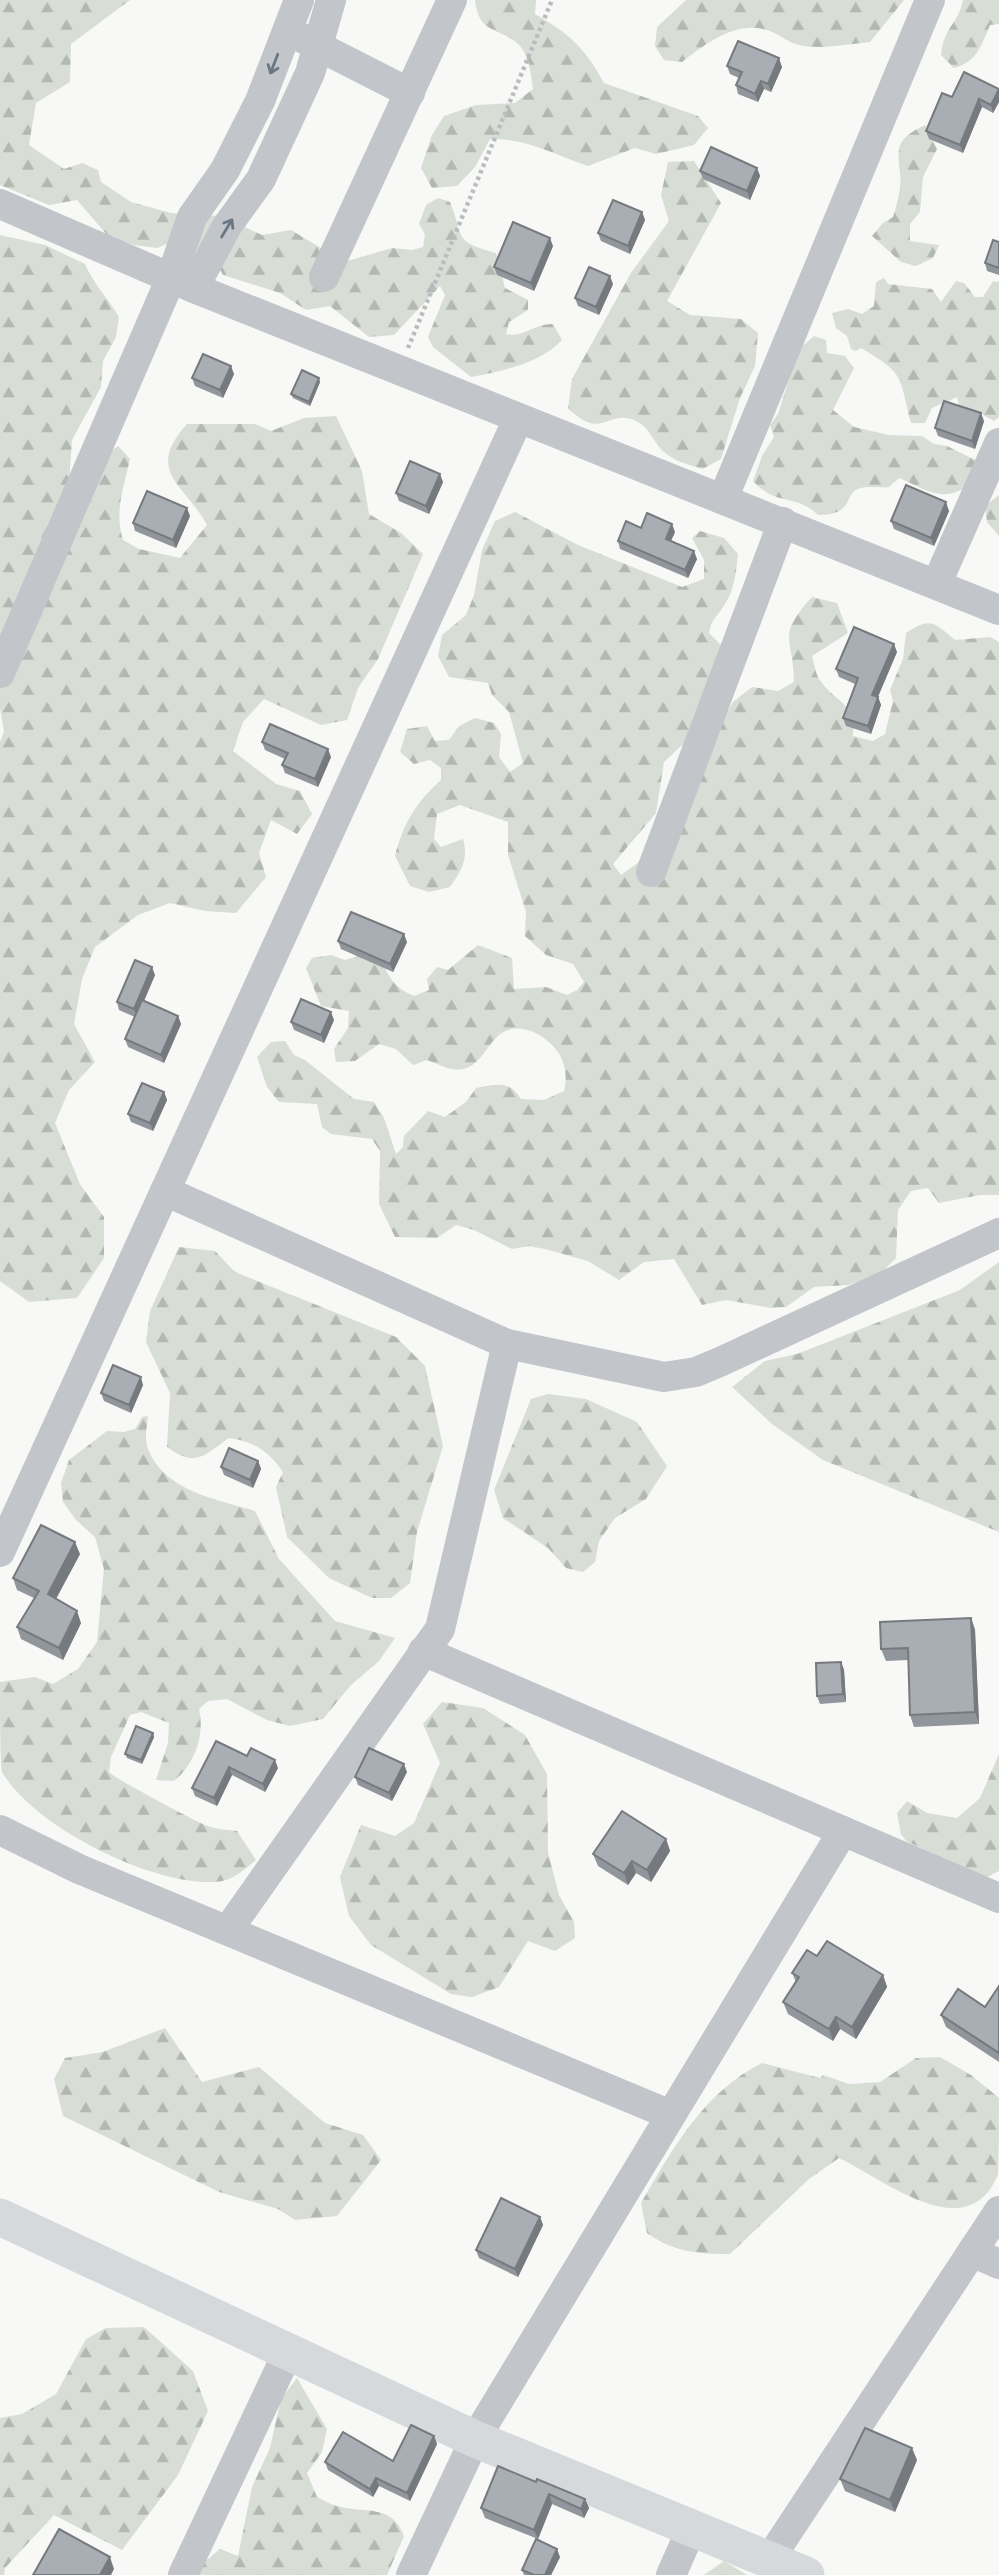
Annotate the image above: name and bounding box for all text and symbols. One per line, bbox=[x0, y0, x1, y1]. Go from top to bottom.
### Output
one-way arrow bbox=[267, 52, 280, 74]
one-way arrow bbox=[220, 219, 234, 239]

